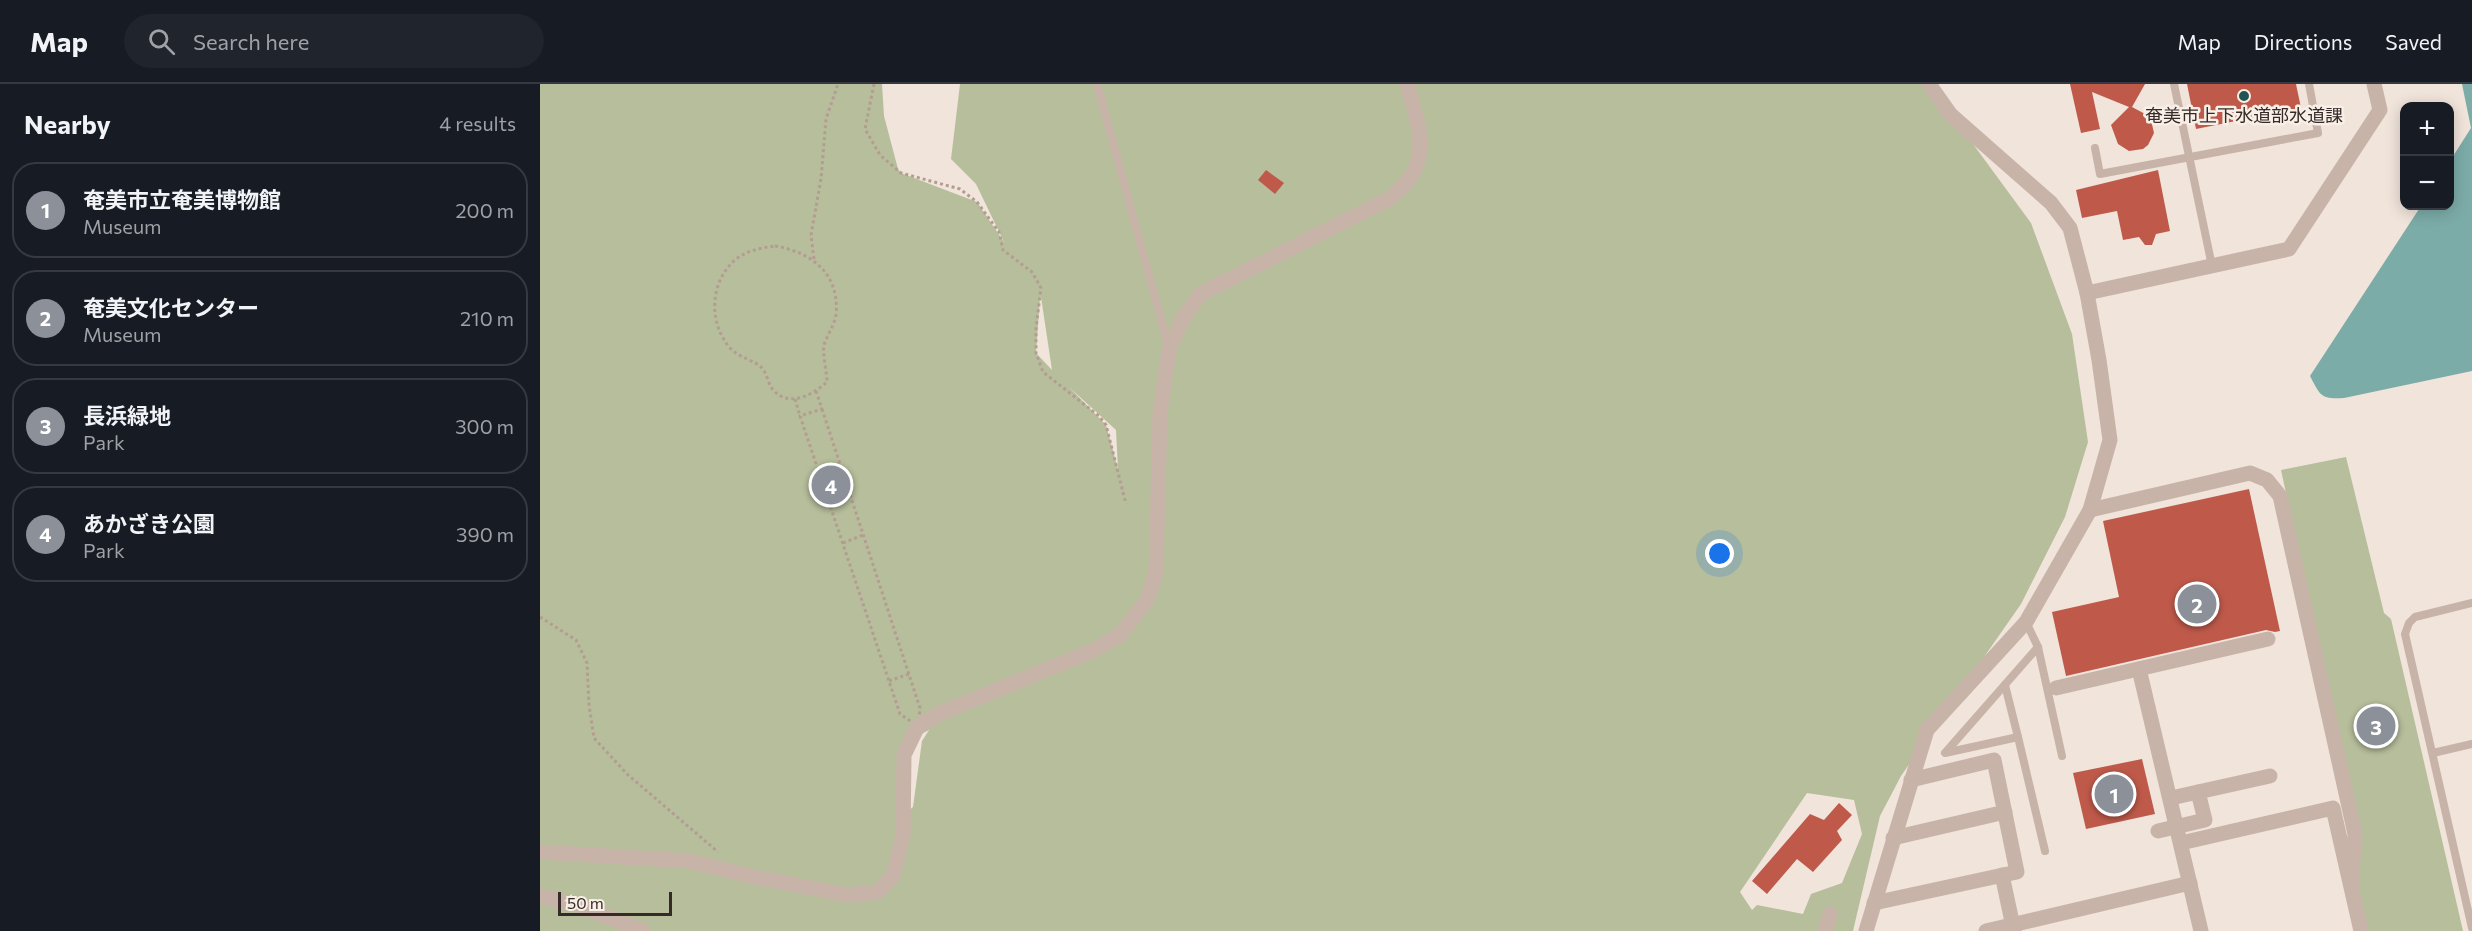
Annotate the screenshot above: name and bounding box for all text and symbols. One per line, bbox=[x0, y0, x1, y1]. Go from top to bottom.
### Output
search box bbox=[124, 14, 544, 68]
text: Map bbox=[30, 24, 88, 58]
icon: search bbox=[145, 25, 178, 58]
text: Search here bbox=[193, 28, 309, 55]
text: Map bbox=[2178, 29, 2221, 54]
text: Directions bbox=[2254, 29, 2352, 54]
text: Saved bbox=[2385, 29, 2442, 54]
marker: 奄美市上下水道部水道課 bbox=[2237, 89, 2251, 103]
map controls bbox=[2400, 102, 2454, 210]
button: + bbox=[2400, 102, 2454, 156]
place label: 奄美市上下水道部水道課 bbox=[2145, 104, 2343, 126]
text: Nearby bbox=[24, 108, 111, 139]
text: 4 results bbox=[439, 111, 516, 135]
button: − bbox=[2400, 156, 2454, 210]
text: 奄美市立奄美博物館 bbox=[83, 186, 281, 213]
text: 1 bbox=[41, 198, 50, 222]
text: 200 m bbox=[456, 198, 514, 222]
text: Museum bbox=[83, 214, 162, 238]
text: 奄美文化センター bbox=[83, 294, 259, 321]
text: 2 bbox=[40, 306, 51, 330]
text: 210 m bbox=[460, 306, 514, 330]
text: Museum bbox=[83, 322, 162, 346]
text: 長浜緑地 bbox=[83, 402, 171, 429]
text: 3 bbox=[40, 414, 51, 438]
text: 300 m bbox=[455, 414, 514, 438]
text: Park bbox=[83, 430, 125, 454]
pin: 4 bbox=[812, 462, 850, 508]
text: あかざき公園 bbox=[83, 510, 215, 537]
text: 4 bbox=[39, 522, 52, 546]
text: 390 m bbox=[456, 522, 514, 546]
text: Park bbox=[83, 538, 125, 562]
your location bbox=[1705, 539, 1734, 568]
pin: 2 bbox=[2178, 582, 2216, 626]
pin: 3 bbox=[2356, 704, 2396, 748]
pin: 1 bbox=[2094, 772, 2134, 816]
scale bar bbox=[558, 889, 672, 916]
text: 50 m bbox=[567, 893, 604, 912]

